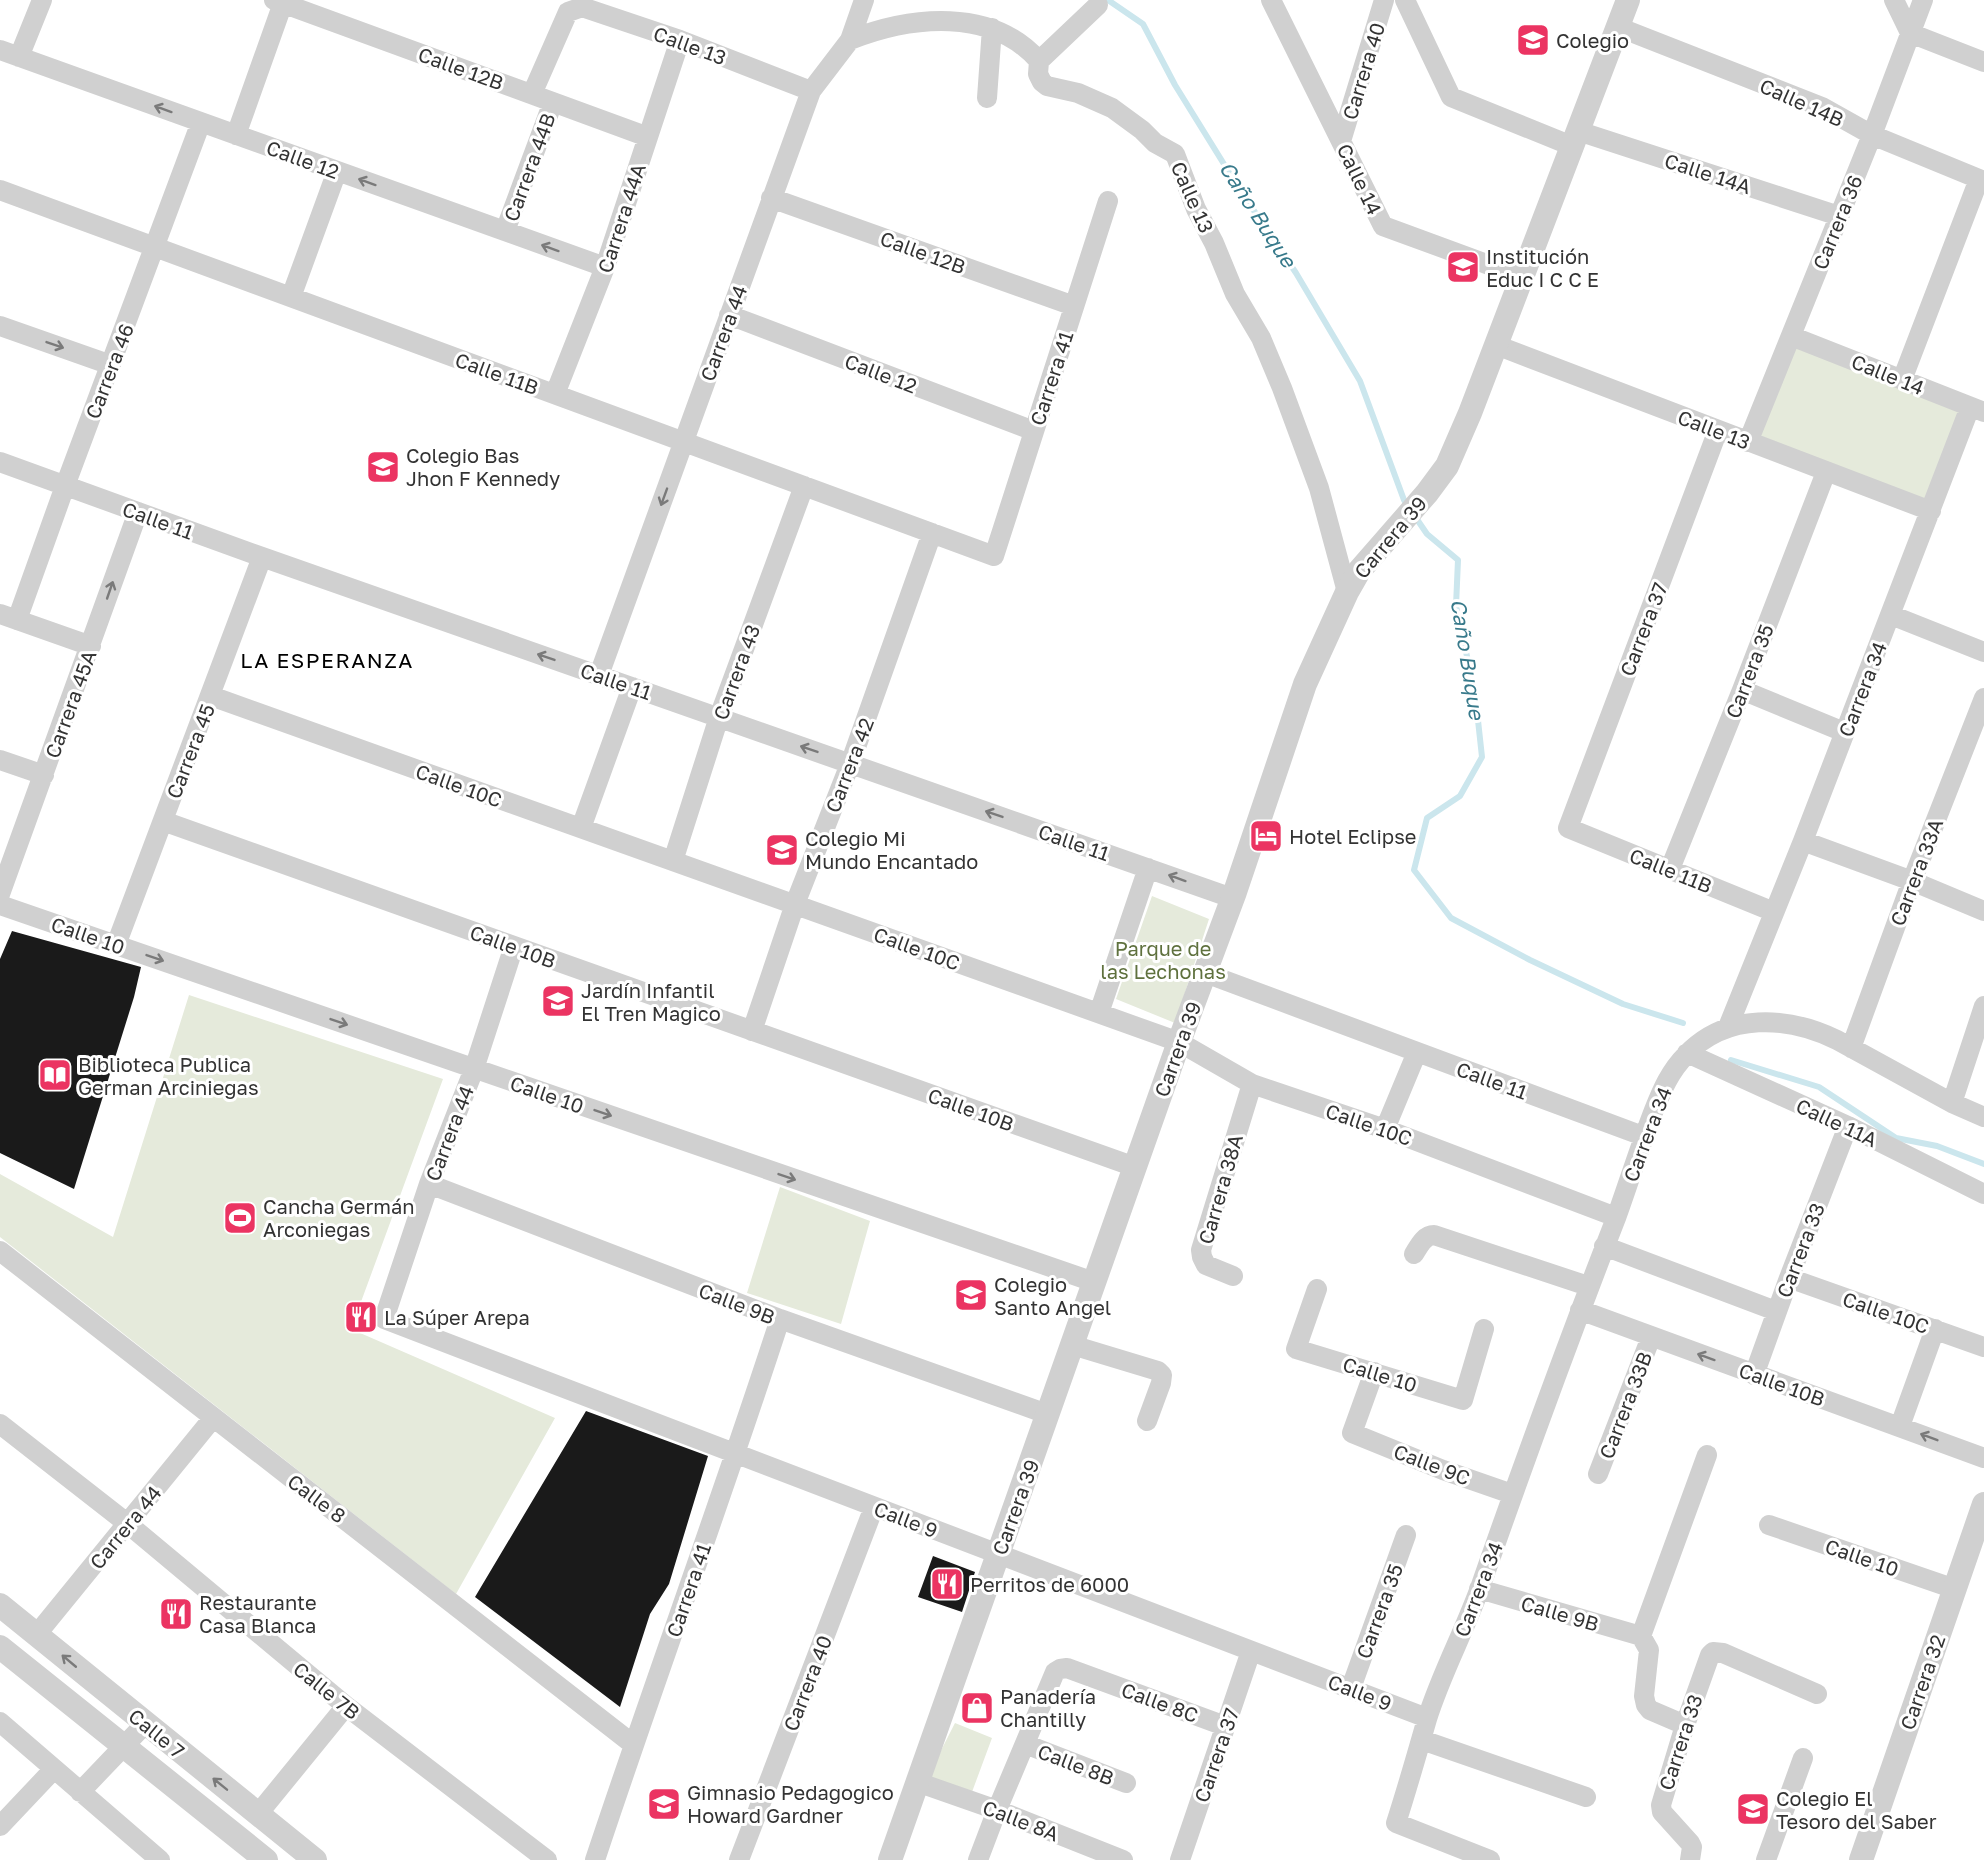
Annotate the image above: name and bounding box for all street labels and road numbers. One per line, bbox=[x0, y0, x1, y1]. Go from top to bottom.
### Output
street label: Carrera 40 bbox=[1337, 19, 1389, 123]
street label: Calle 13 bbox=[650, 21, 730, 69]
street label: Calle 12B bbox=[415, 42, 507, 94]
street label: Calle 14B bbox=[1756, 73, 1848, 131]
street label: Carrera 44B bbox=[498, 110, 560, 224]
street label: Calle 12 bbox=[263, 135, 343, 183]
street label: Calle 14 bbox=[1333, 140, 1387, 218]
street label: Calle 14A bbox=[1662, 148, 1754, 198]
street label: Calle 13 bbox=[1167, 158, 1219, 236]
street label: Carrera 44A bbox=[592, 160, 650, 276]
street label: Carrera 36 bbox=[1807, 171, 1867, 273]
street label: Calle 12B bbox=[877, 226, 969, 278]
street label: Carrera 44 bbox=[695, 282, 751, 384]
street label: Carrera 46 bbox=[80, 320, 138, 422]
street label: Carrera 41 bbox=[1024, 328, 1078, 428]
street label: Calle 11B bbox=[452, 347, 542, 399]
street label: Calle 12 bbox=[842, 348, 920, 398]
street label: Calle 14 bbox=[1848, 349, 1928, 399]
street label: Calle 13 bbox=[1674, 404, 1754, 454]
street label: Carrera 39 bbox=[1349, 491, 1431, 583]
street label: Calle 11 bbox=[119, 496, 197, 544]
street label: Carrera 37 bbox=[1614, 579, 1672, 679]
street label: Carrera 35 bbox=[1720, 620, 1778, 722]
street label: Carrera 43 bbox=[708, 621, 764, 723]
street label: Carrera 34 bbox=[1833, 638, 1891, 740]
street label: Carrera 45A bbox=[39, 647, 101, 761]
street label: Calle 11 bbox=[577, 658, 655, 704]
street label: Carrera 45 bbox=[161, 700, 219, 802]
street label: Carrera 42 bbox=[820, 714, 878, 816]
street label: Calle 10C bbox=[413, 758, 505, 812]
street label: Carrera 33A bbox=[1885, 815, 1947, 929]
street label: Calle 11 bbox=[1035, 819, 1113, 865]
street label: Calle 11B bbox=[1626, 843, 1716, 897]
street label: Calle 10 bbox=[48, 911, 128, 959]
street label: Calle 10B bbox=[467, 919, 559, 973]
street label: Calle 10C bbox=[871, 921, 963, 975]
street label: Carrera 39 bbox=[1149, 998, 1205, 1100]
street label: Calle 11 bbox=[1453, 1056, 1531, 1104]
street label: Calle 10 bbox=[507, 1070, 587, 1118]
street label: Carrera 44 bbox=[420, 1082, 478, 1184]
street label: Calle 10B bbox=[925, 1082, 1017, 1136]
street label: Carrera 34 bbox=[1618, 1083, 1676, 1185]
street label: Calle 11A bbox=[1793, 1093, 1881, 1151]
street label: Calle 10C bbox=[1323, 1098, 1415, 1150]
street label: Carrera 38A bbox=[1193, 1131, 1247, 1247]
street label: Carrera 33 bbox=[1771, 1199, 1829, 1301]
street label: Calle 9B bbox=[696, 1278, 778, 1328]
street label: Calle 10C bbox=[1840, 1286, 1932, 1338]
street label: Carrera 33B bbox=[1594, 1348, 1656, 1462]
street label: Calle 10 bbox=[1340, 1351, 1420, 1397]
street label: Calle 10B bbox=[1736, 1357, 1828, 1411]
street label: Calle 9C bbox=[1390, 1438, 1474, 1490]
street label: Carrera 39 bbox=[987, 1456, 1043, 1558]
street label: Calle 8 bbox=[283, 1468, 351, 1528]
street label: Carrera 44 bbox=[84, 1481, 166, 1573]
street label: Calle 9 bbox=[871, 1496, 941, 1542]
street label: Calle 10 bbox=[1822, 1533, 1902, 1581]
street label: Carrera 34 bbox=[1449, 1538, 1507, 1640]
street label: Carrera 41 bbox=[661, 1540, 715, 1640]
street label: Carrera 35 bbox=[1351, 1560, 1407, 1662]
street label: Calle 9B bbox=[1518, 1590, 1602, 1636]
street label: Carrera 32 bbox=[1895, 1631, 1949, 1733]
street label: Carrera 40 bbox=[778, 1632, 836, 1734]
street label: Calle 7B bbox=[289, 1656, 365, 1724]
street label: Calle 9 bbox=[1325, 1669, 1395, 1715]
street label: Calle 8C bbox=[1118, 1677, 1202, 1727]
street label: Carrera 33 bbox=[1653, 1691, 1707, 1793]
street label: Calle 7 bbox=[124, 1703, 190, 1763]
street label: Carrera 37 bbox=[1189, 1705, 1243, 1805]
street label: Calle 8B bbox=[1034, 1739, 1118, 1789]
street label: Calle 8A bbox=[979, 1795, 1063, 1845]

